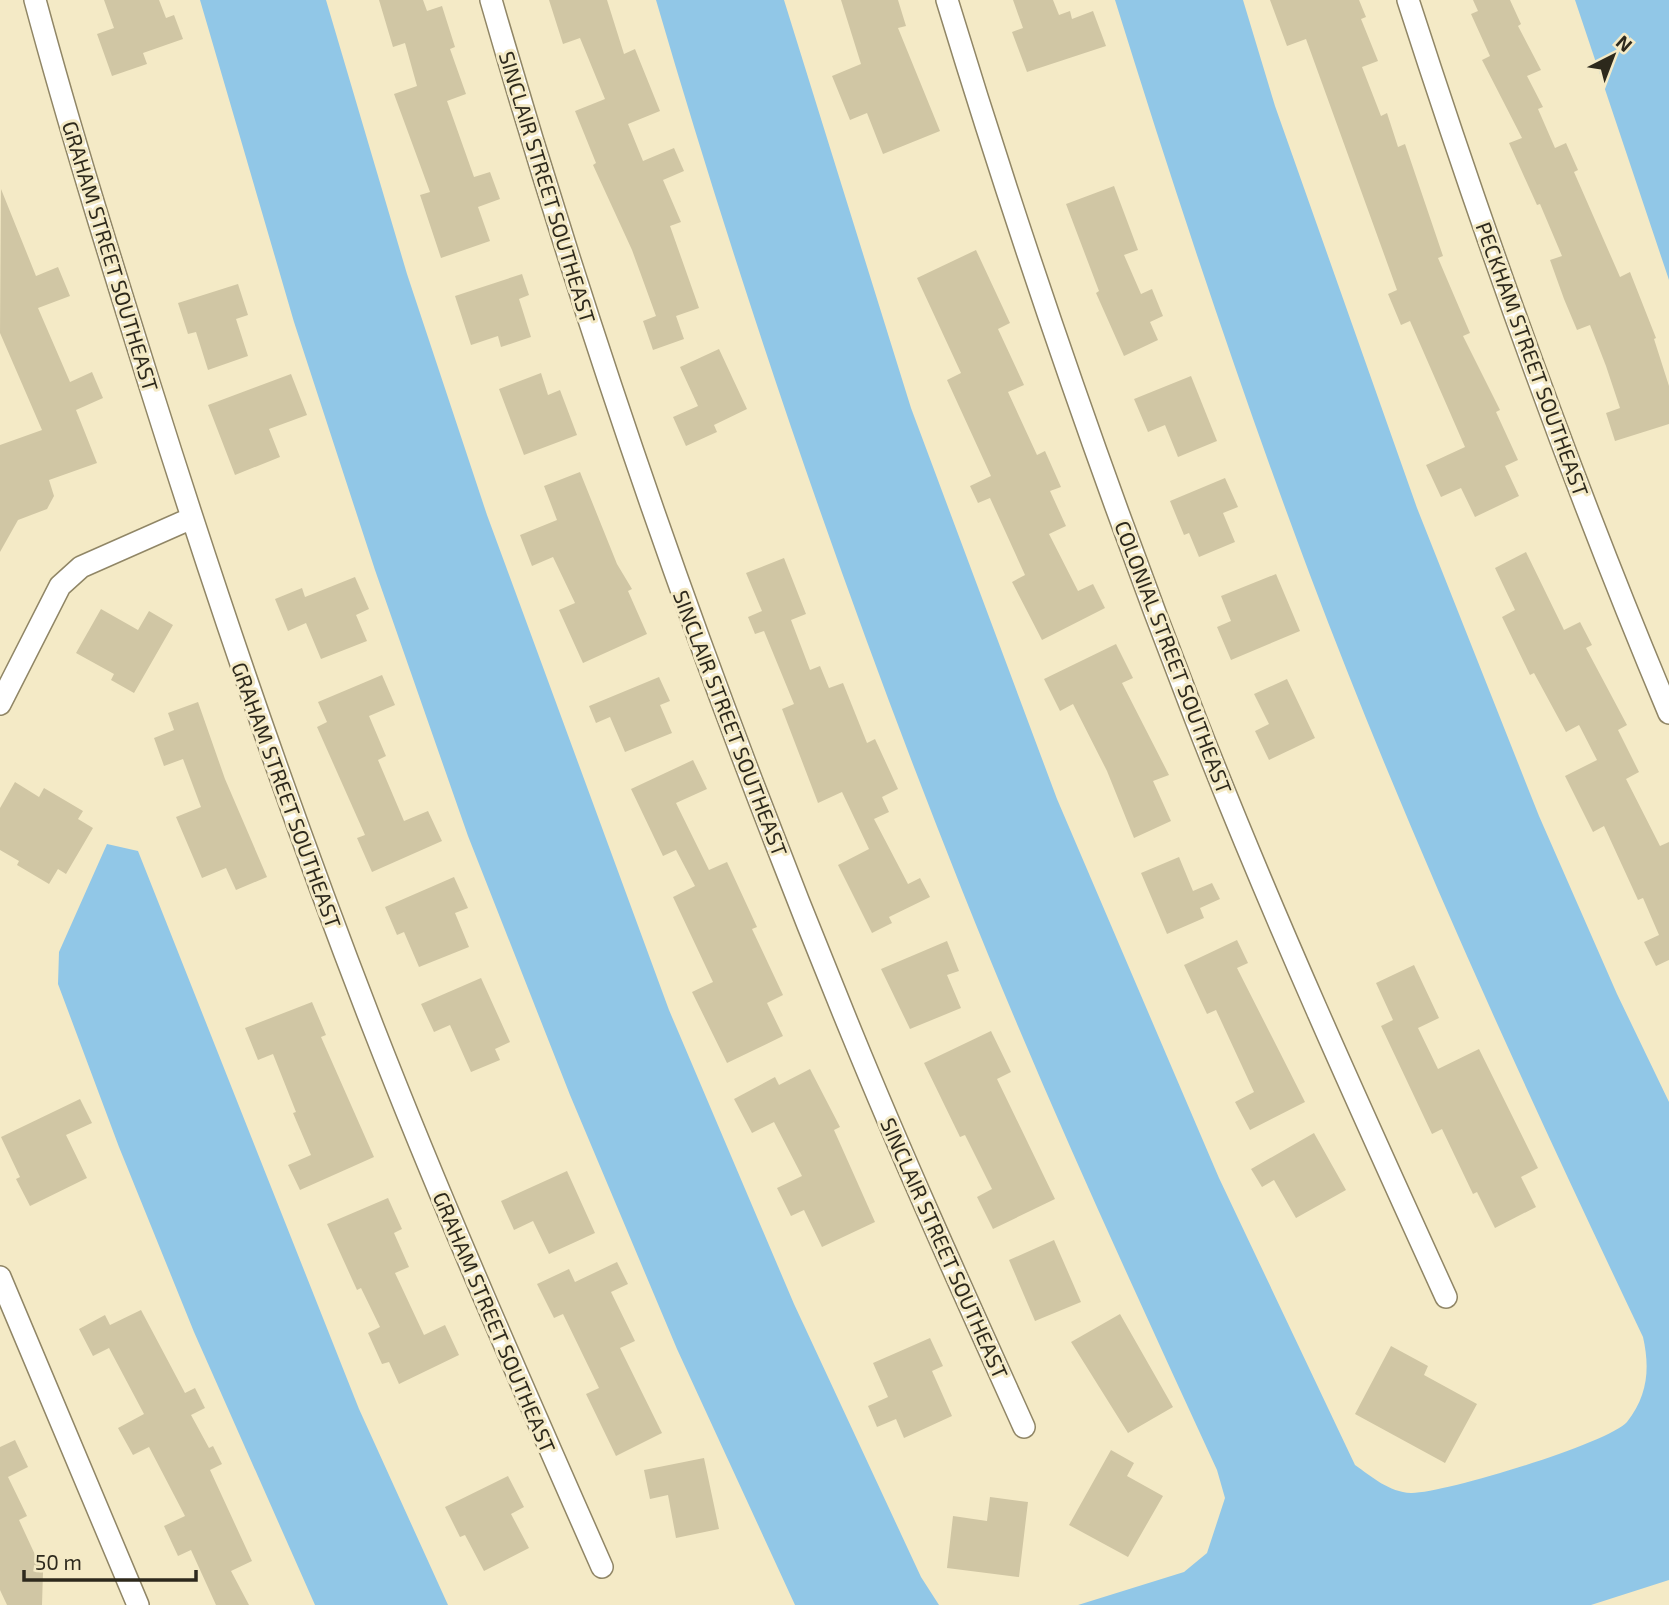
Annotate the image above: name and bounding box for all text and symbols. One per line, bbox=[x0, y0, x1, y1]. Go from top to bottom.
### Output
north arrow bbox=[1578, 21, 1648, 91]
text: N bbox=[1612, 30, 1638, 56]
street label: SINCLAIR STREET SOUTHEAST bbox=[495, 48, 601, 326]
street label: GRAHAM STREET SOUTHEAST bbox=[58, 118, 164, 394]
street label: PECKHAM STREET SOUTHEAST bbox=[1472, 218, 1594, 500]
street label: COLONIAL STREET SOUTHEAST bbox=[1110, 517, 1238, 797]
street label: SINCLAIR STREET SOUTHEAST bbox=[669, 587, 793, 859]
street label: GRAHAM STREET SOUTHEAST bbox=[227, 659, 347, 931]
street label: SINCLAIR STREET SOUTHEAST bbox=[876, 1114, 1014, 1382]
street label: GRAHAM STREET SOUTHEAST bbox=[429, 1188, 561, 1456]
scale bar bbox=[24, 1538, 196, 1582]
text: 50 m bbox=[35, 1549, 82, 1574]

